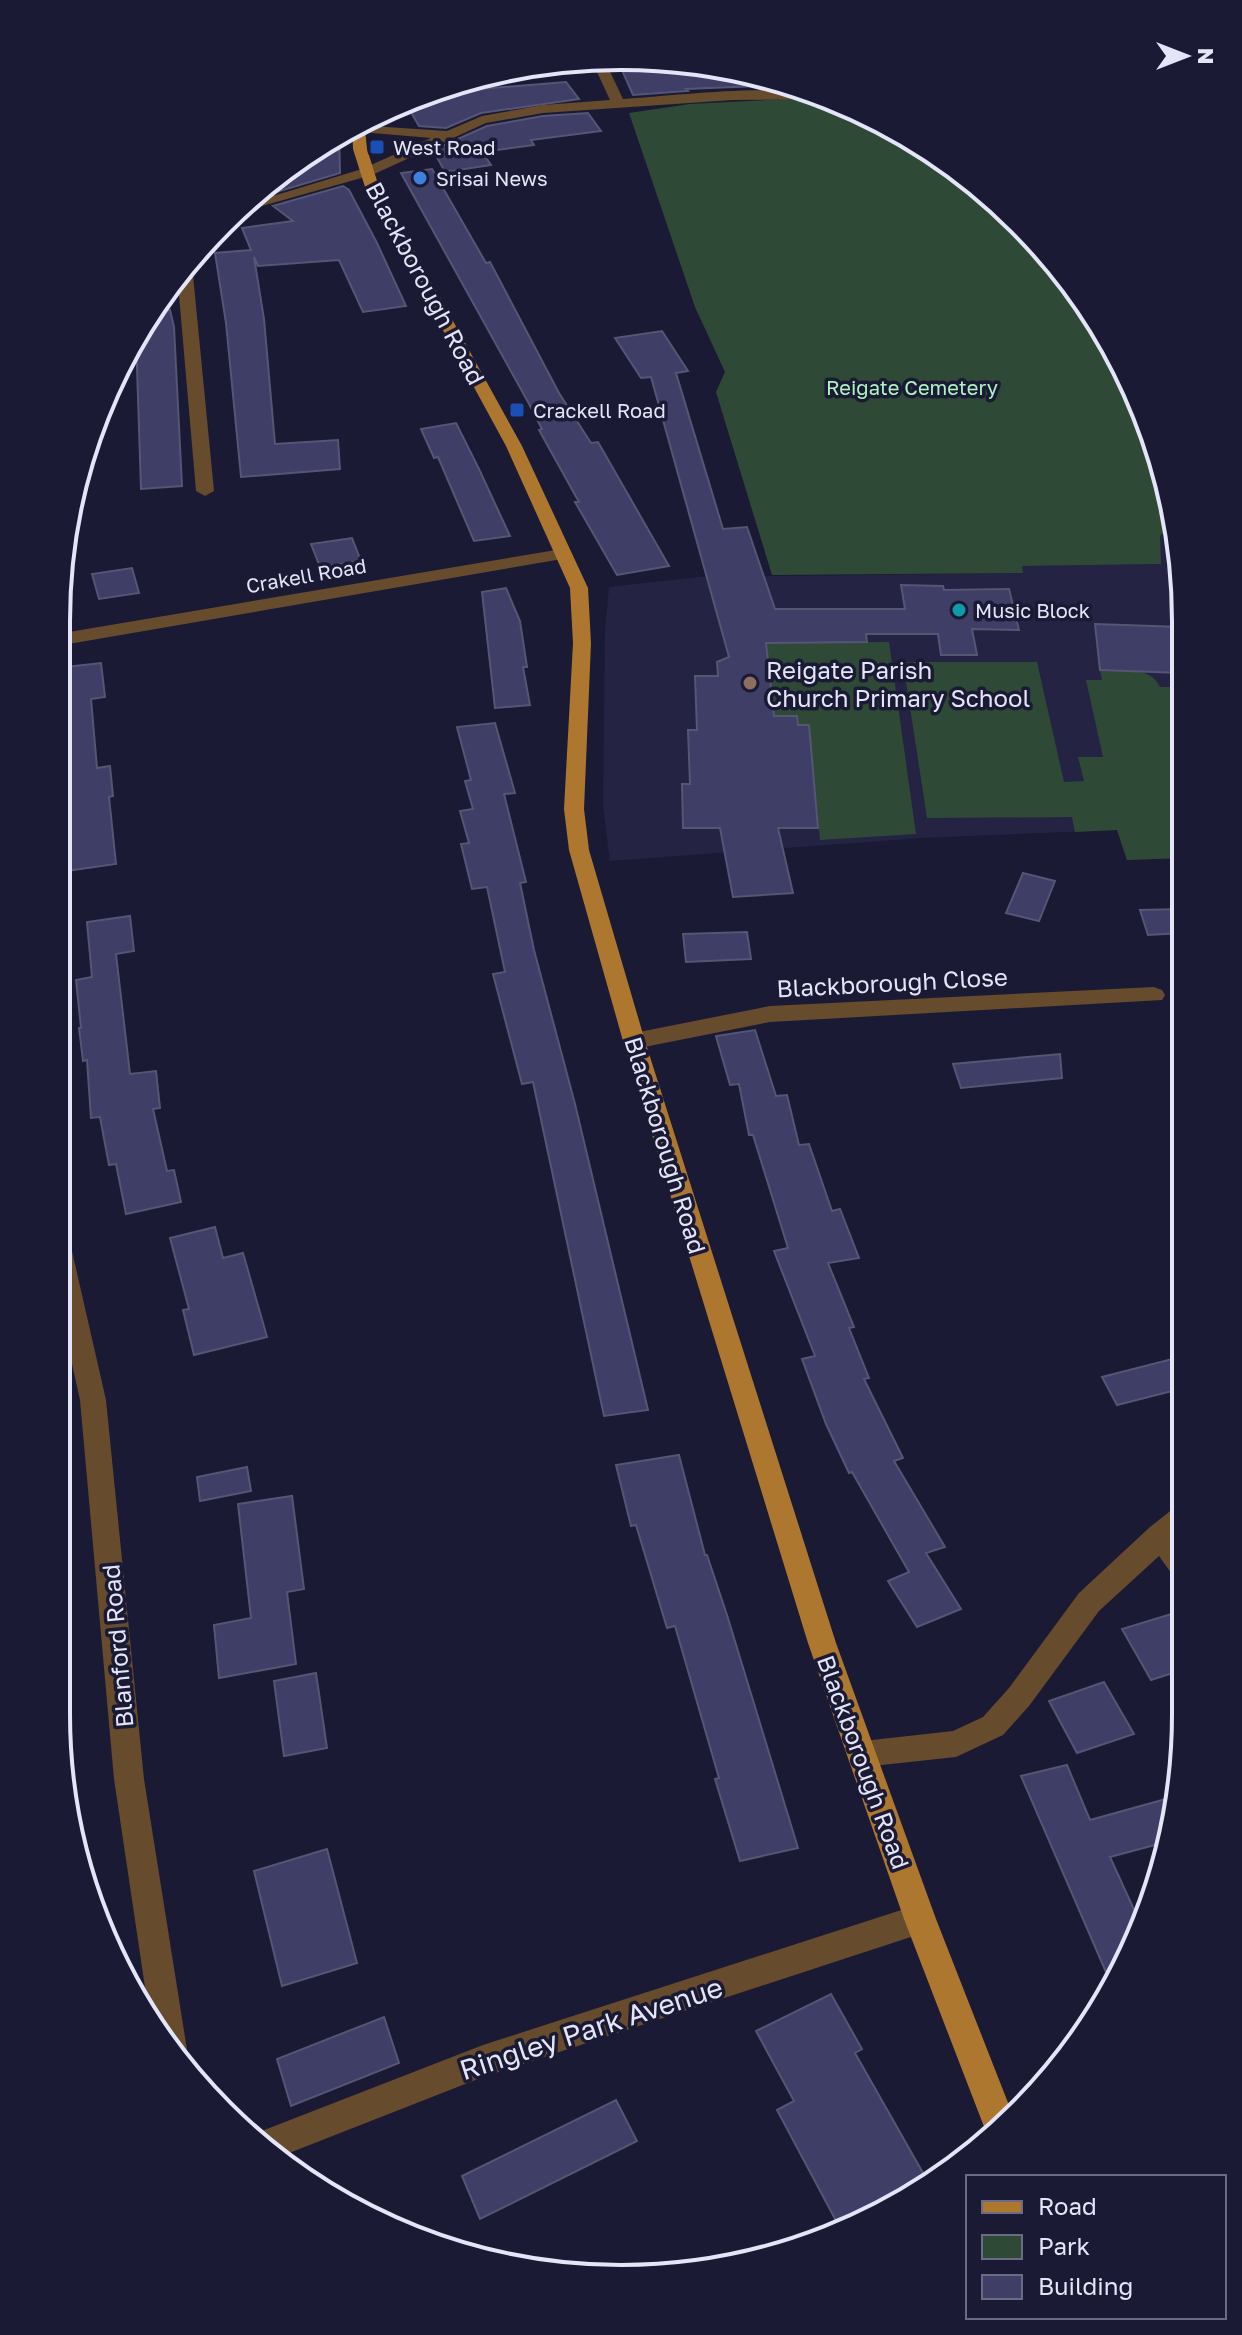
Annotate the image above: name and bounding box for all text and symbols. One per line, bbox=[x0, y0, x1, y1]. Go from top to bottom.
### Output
north arrow bbox=[1146, 16, 1226, 96]
text: N bbox=[1193, 48, 1220, 64]
place label: West Road bbox=[393, 135, 496, 159]
marker: West Road bbox=[368, 138, 386, 156]
place label: Srisai News bbox=[436, 166, 548, 190]
marker: Srisai News bbox=[411, 169, 429, 187]
street label: Blackborough Road bbox=[360, 177, 492, 389]
park label: Reigate Cemetery bbox=[826, 375, 998, 399]
place label: Crackell Road bbox=[533, 398, 666, 422]
marker: Crackell Road bbox=[508, 401, 526, 419]
street label: Crakell Road bbox=[244, 553, 368, 597]
place label: Music Block bbox=[975, 598, 1090, 622]
marker: Music Block bbox=[950, 601, 968, 619]
place label: Reigate Parish Church Primary School bbox=[766, 655, 1030, 712]
marker: Reigate Parish Church Primary School bbox=[741, 674, 759, 692]
street label: Blackborough Close bbox=[776, 961, 1008, 1003]
street label: Blackborough Road bbox=[619, 1033, 713, 1257]
street label: Blanford Road bbox=[95, 1563, 139, 1729]
street label: Blackborough Road bbox=[812, 1651, 916, 1873]
street label: Ringley Park Avenue bbox=[455, 1970, 727, 2086]
legend bbox=[966, 2175, 1226, 2319]
text: Road bbox=[1038, 2191, 1097, 2220]
text: Park bbox=[1038, 2231, 1090, 2260]
text: Building bbox=[1038, 2271, 1133, 2300]

